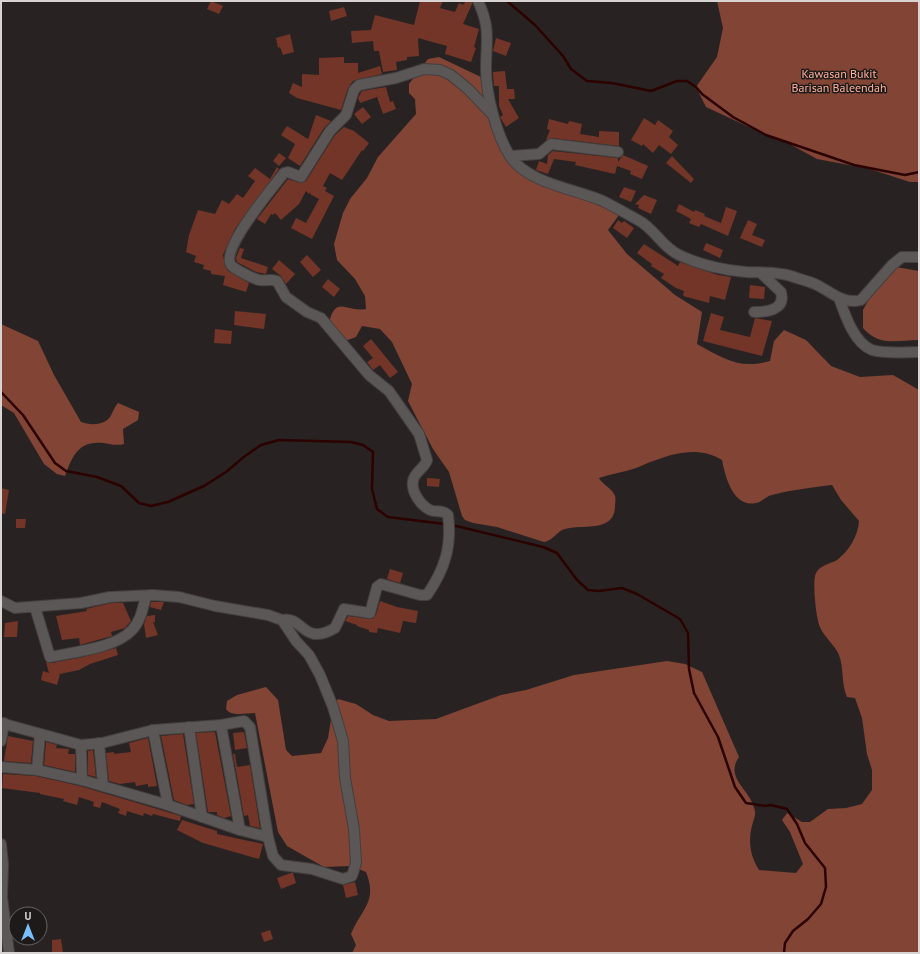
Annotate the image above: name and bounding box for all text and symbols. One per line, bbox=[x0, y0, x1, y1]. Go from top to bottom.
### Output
park label: Kawasan Bukit Barisan Baleendah bbox=[791, 66, 887, 95]
north arrow bbox=[8, 906, 48, 946]
text: U bbox=[25, 909, 32, 923]

